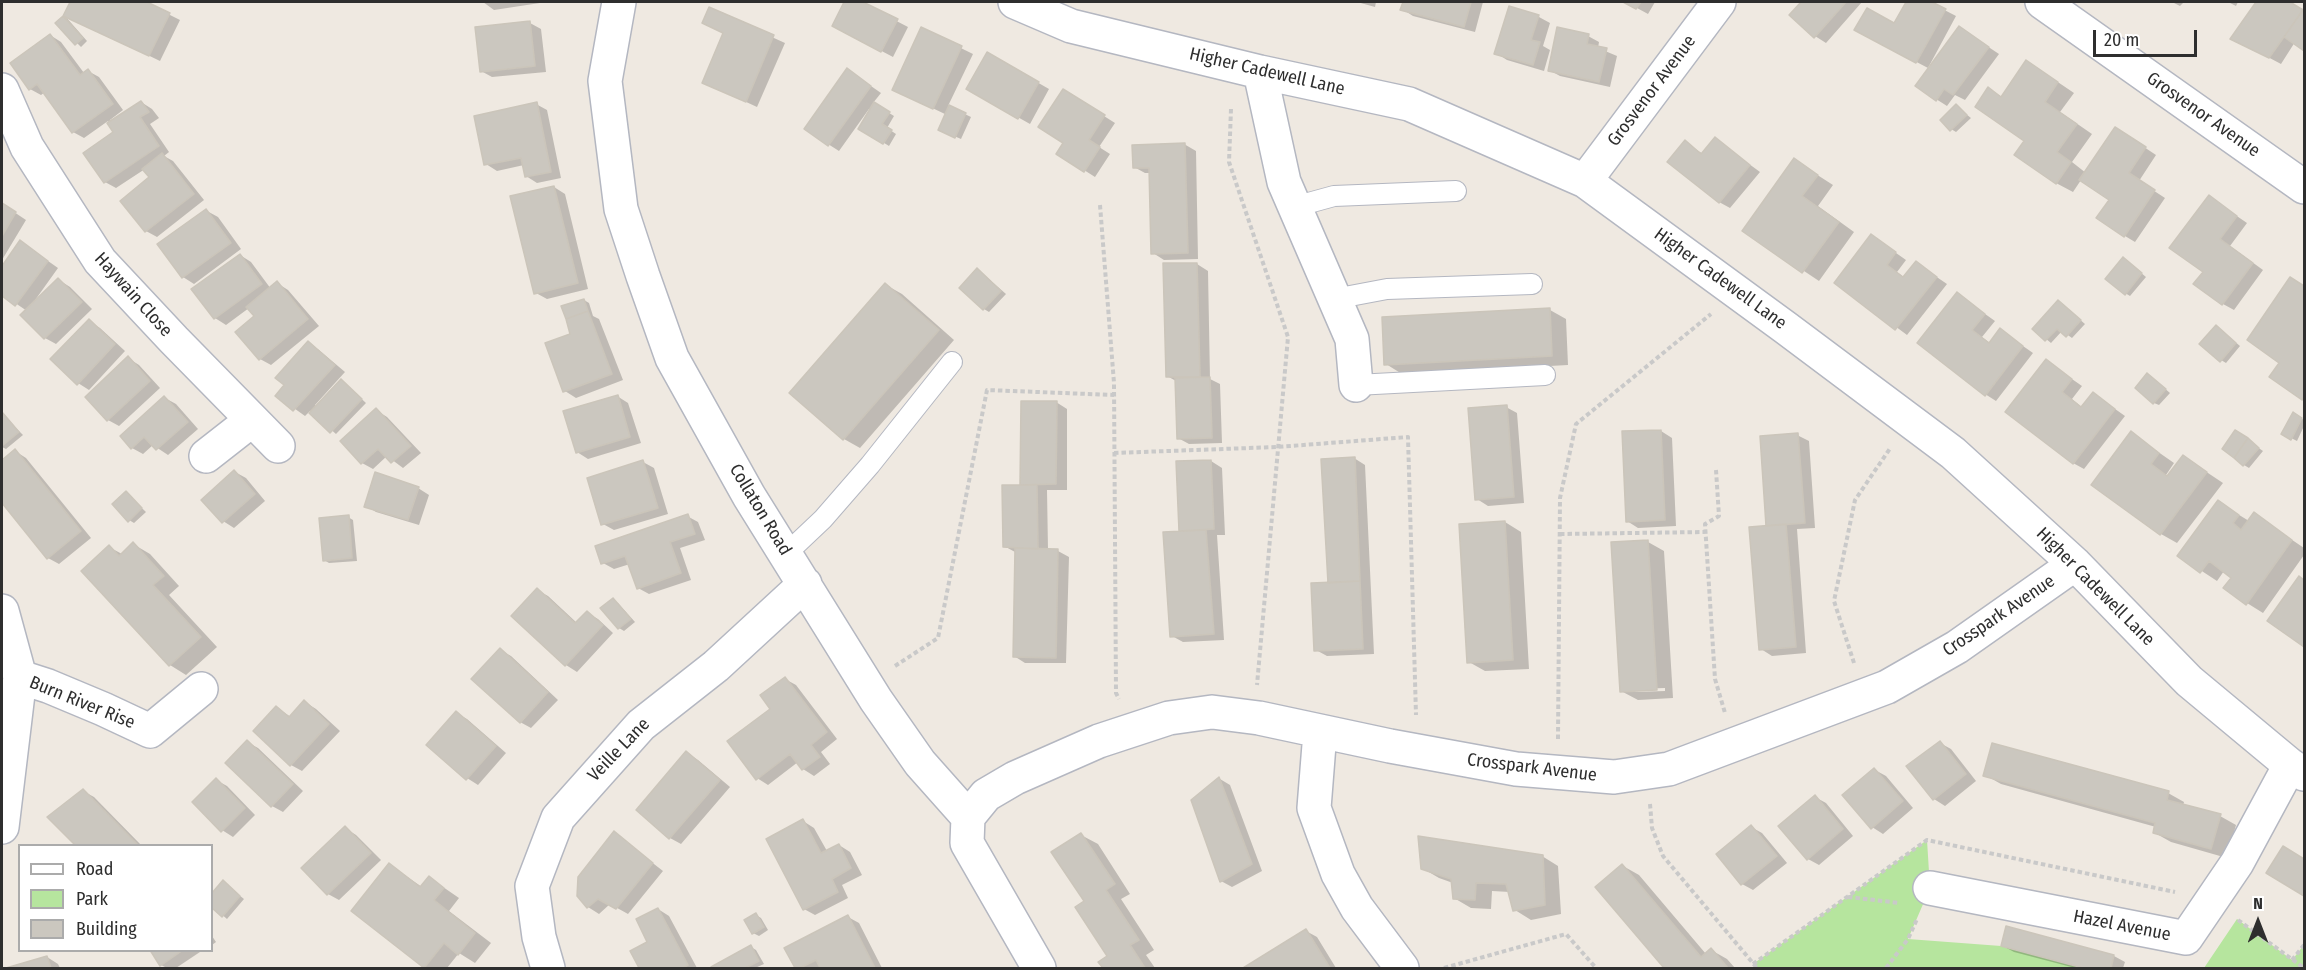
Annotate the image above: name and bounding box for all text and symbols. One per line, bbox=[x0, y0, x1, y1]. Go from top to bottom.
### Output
scale bar bbox=[2096, 18, 2200, 56]
text: 20 m bbox=[2104, 29, 2139, 51]
street label: Grosvenor Avenue bbox=[1603, 31, 1701, 151]
street label: Higher Cadewell Lane bbox=[1187, 44, 1347, 100]
street label: Grosvenor Avenue bbox=[2142, 68, 2264, 162]
street label: Higher Cadewell Lane bbox=[1650, 224, 1790, 334]
street label: Haywain Close bbox=[90, 248, 176, 342]
street label: Collaton Road bbox=[724, 460, 796, 560]
street label: Higher Cadewell Lane bbox=[2031, 523, 2159, 651]
street label: Crosspark Avenue bbox=[1939, 571, 2059, 661]
street label: Burn River Rise bbox=[26, 672, 138, 734]
street label: Veille Lane bbox=[584, 714, 654, 786]
street label: Crosspark Avenue bbox=[1466, 749, 1598, 787]
legend bbox=[18, 844, 213, 952]
text: Road bbox=[76, 858, 113, 880]
text: Park bbox=[76, 888, 108, 910]
north arrow bbox=[2228, 892, 2288, 952]
text: N bbox=[2253, 894, 2263, 913]
street label: Hazel Avenue bbox=[2072, 906, 2172, 946]
text: Building bbox=[76, 918, 137, 940]

